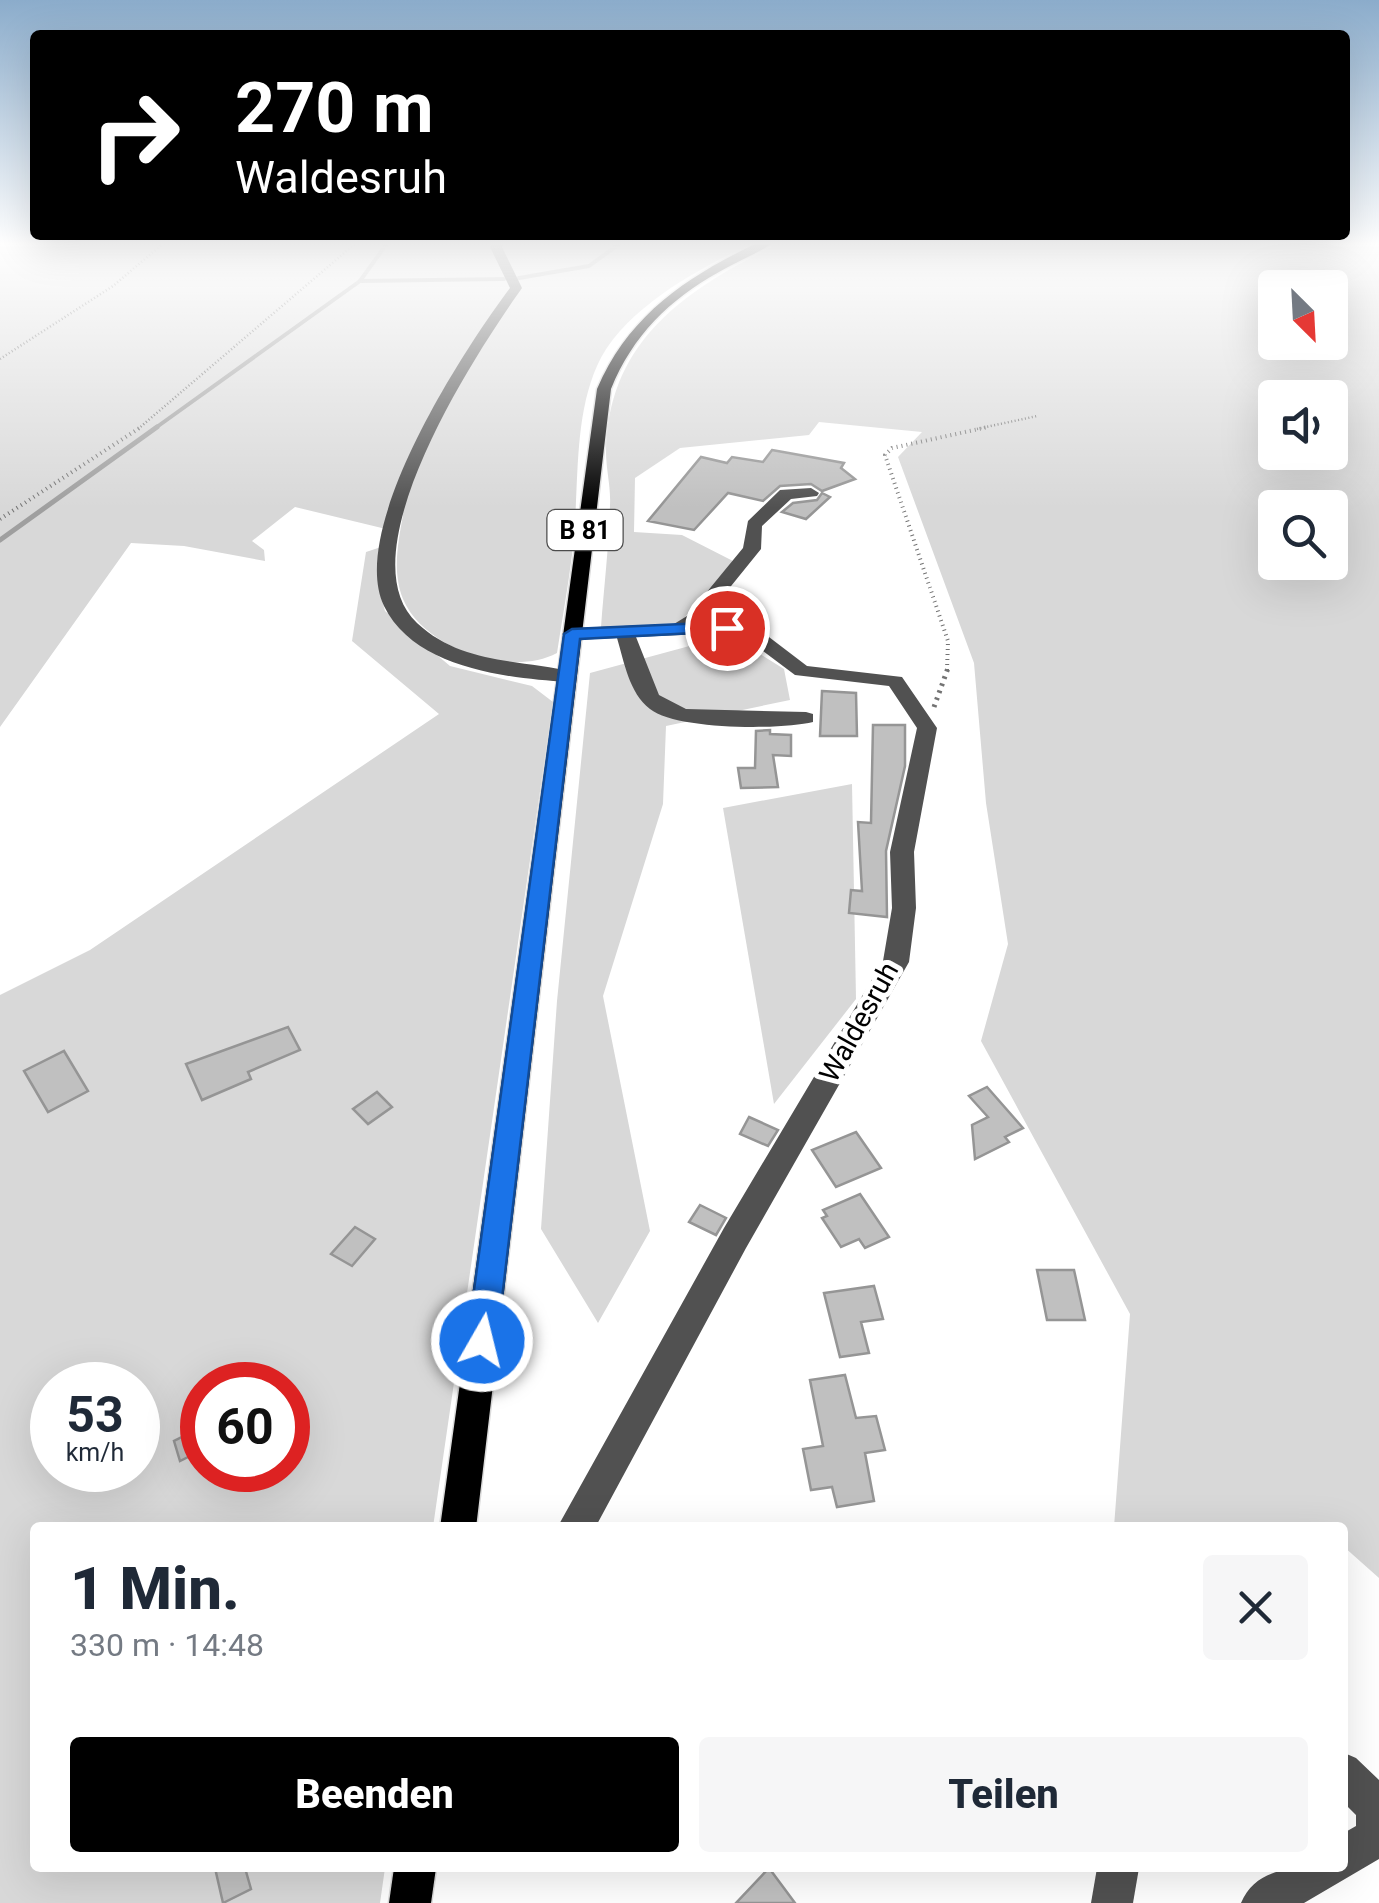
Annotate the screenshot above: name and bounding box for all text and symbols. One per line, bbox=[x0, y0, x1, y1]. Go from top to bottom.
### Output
text: 270 m bbox=[235, 67, 434, 149]
icon: right bbox=[70, 70, 200, 200]
text: Waldesruh bbox=[235, 151, 447, 204]
north arrow bbox=[1258, 270, 1348, 360]
map controls bbox=[1258, 270, 1348, 580]
button: sound bbox=[1258, 380, 1348, 470]
button: search bbox=[1258, 490, 1348, 580]
road number: B 81 bbox=[548, 510, 622, 550]
pin bbox=[685, 586, 770, 671]
icon: arrive bbox=[700, 601, 755, 656]
street label: Waldesruh bbox=[813, 956, 905, 1088]
position arrow bbox=[430, 1289, 534, 1393]
speed limit sign: 60 bbox=[180, 1362, 310, 1492]
text: 53 bbox=[66, 1386, 124, 1444]
text: km/h bbox=[66, 1438, 124, 1467]
text: 1 Min. bbox=[70, 1553, 240, 1624]
button: close bbox=[1203, 1555, 1308, 1660]
text: 330 m · 14:48 bbox=[70, 1626, 264, 1664]
button: Beenden bbox=[70, 1737, 679, 1852]
button: Teilen bbox=[699, 1737, 1308, 1852]

